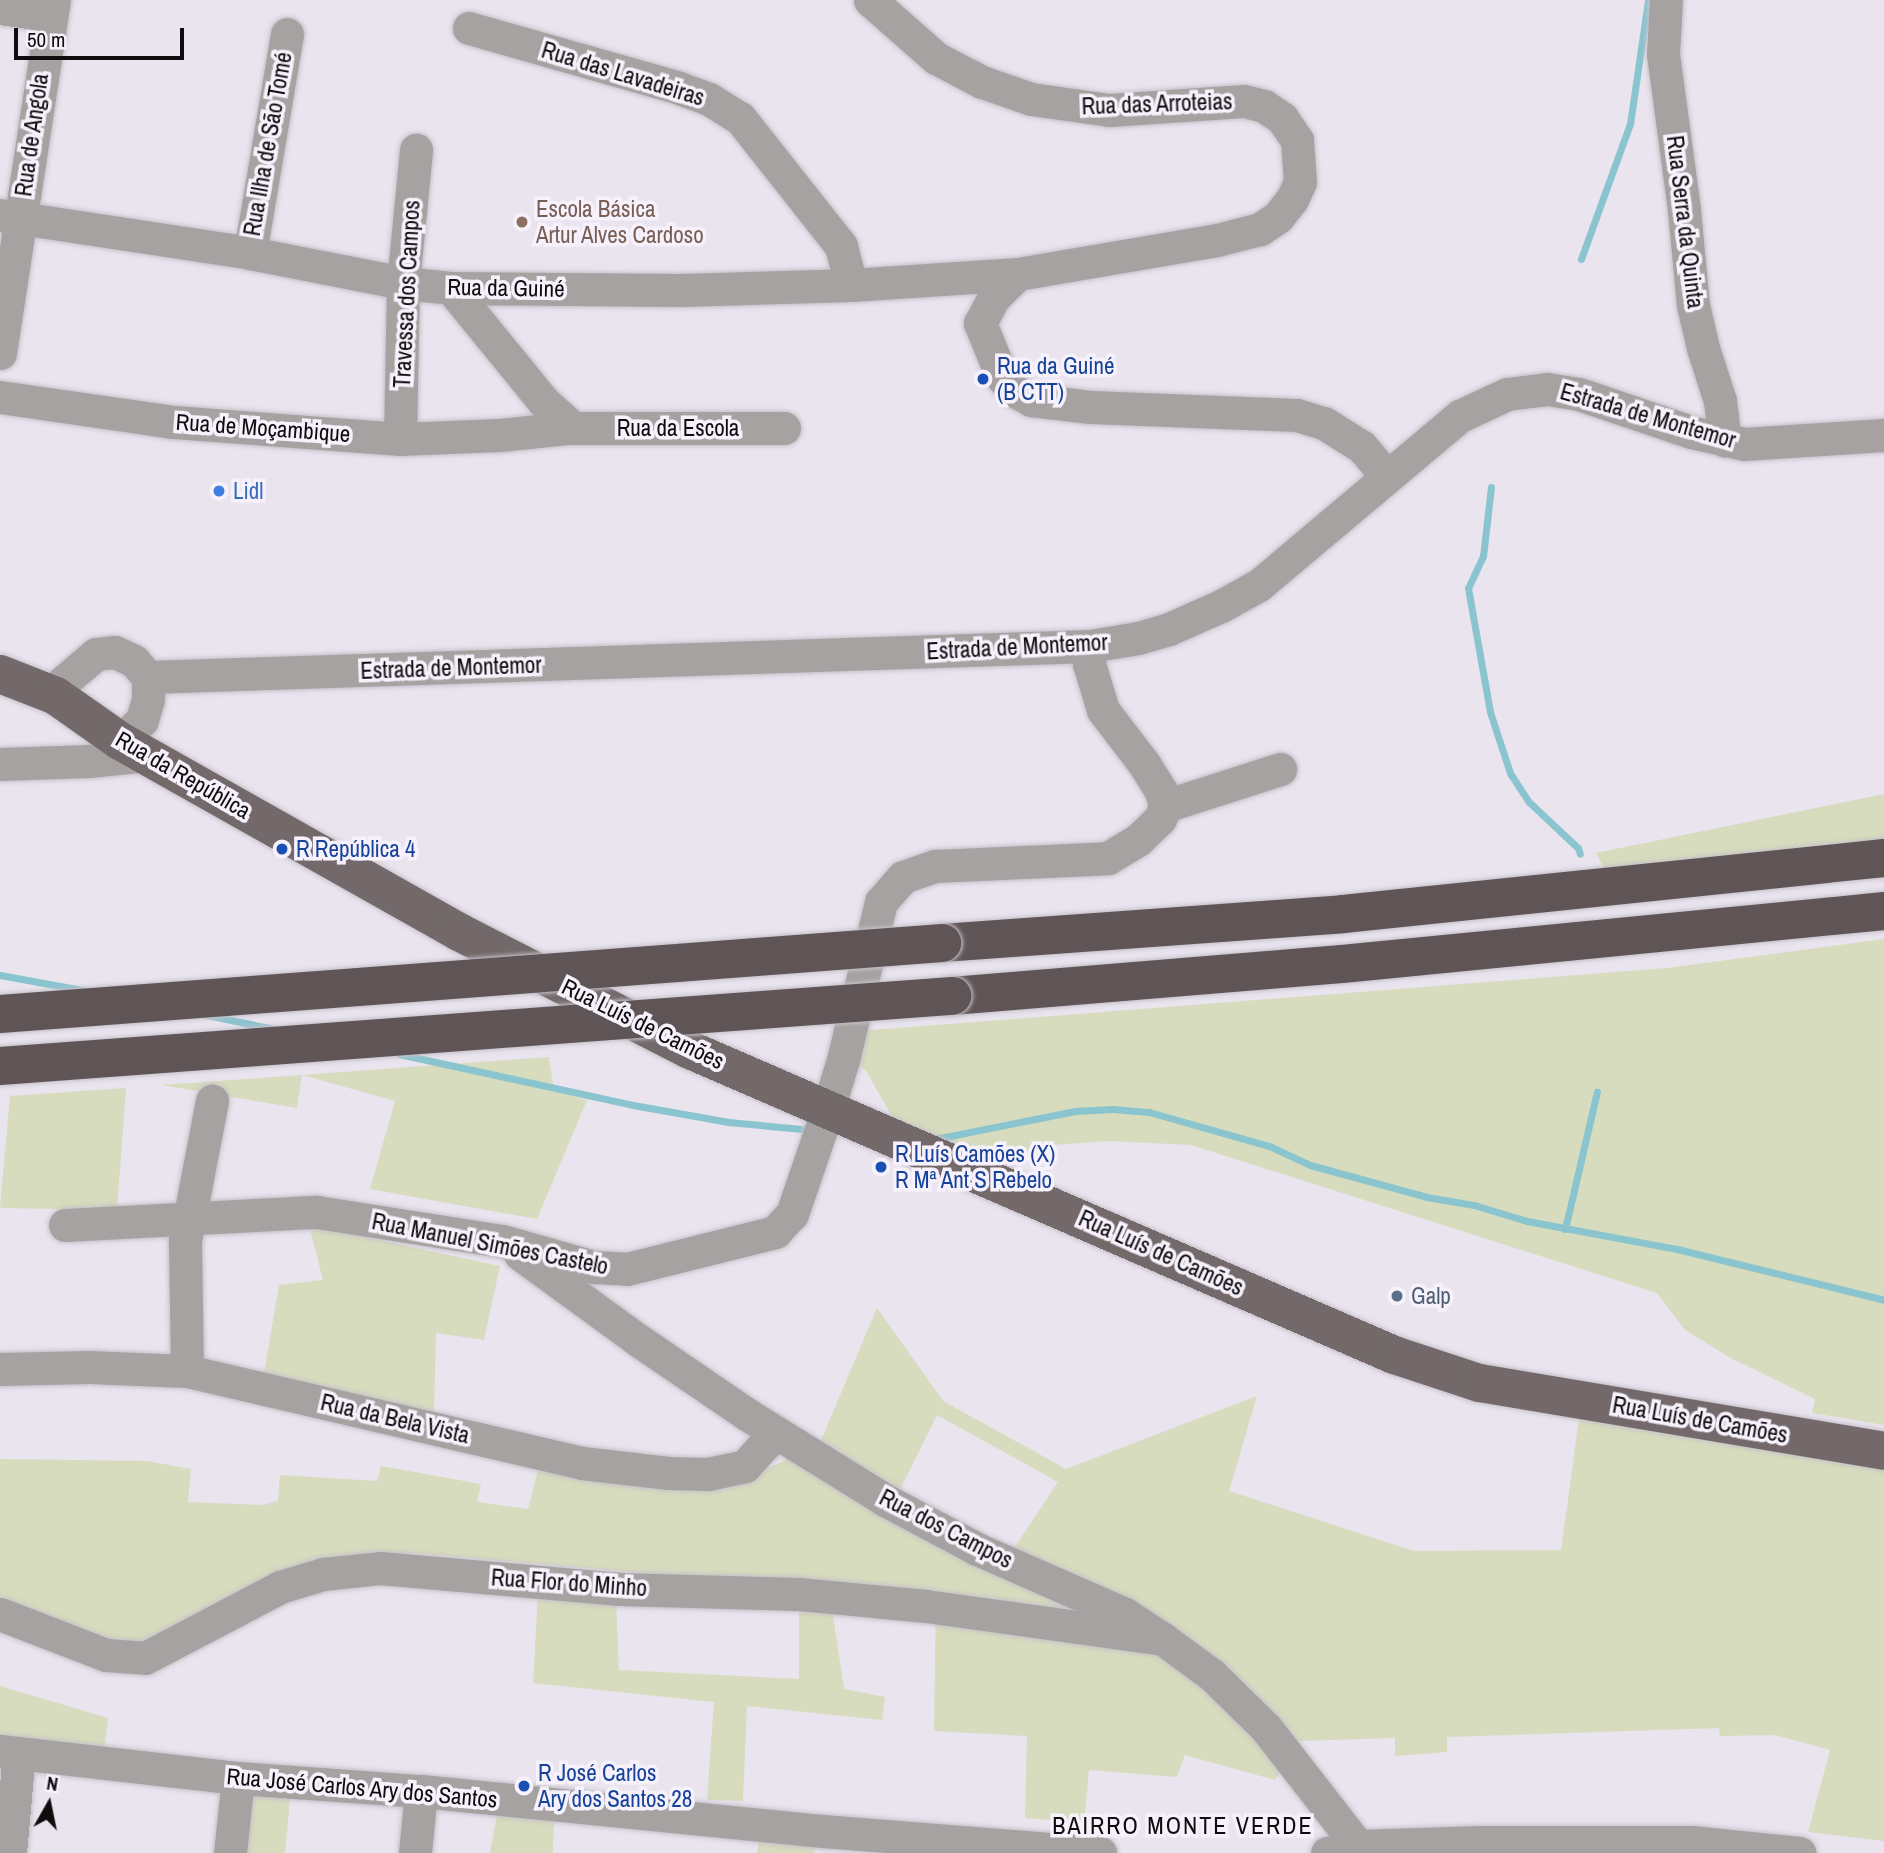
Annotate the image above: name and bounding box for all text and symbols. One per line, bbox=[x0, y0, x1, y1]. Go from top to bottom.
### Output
scale bar bbox=[18, 14, 187, 58]
text: 50 m bbox=[27, 25, 65, 54]
street label: Rua das Lavadeiras bbox=[538, 36, 708, 112]
street label: Rua Ilha de São Tomé bbox=[238, 50, 298, 238]
street label: Rua de Angola bbox=[10, 71, 54, 199]
street label: Rua das Arroteias bbox=[1081, 88, 1233, 120]
street label: Rua Serra da Quinta bbox=[1661, 134, 1709, 310]
place label: Escola Básica Artur Alves Cardoso bbox=[536, 195, 705, 249]
street label: Travessa dos Campos bbox=[388, 199, 426, 389]
marker: Escola Básica Artur Alves Cardoso bbox=[514, 214, 530, 230]
street label: Rua da Guiné bbox=[447, 273, 565, 303]
place label: Rua da Guiné (B CTT) bbox=[997, 352, 1114, 406]
marker: Rua da Guiné (B CTT) bbox=[975, 371, 991, 387]
street label: Estrada de Montemor bbox=[1557, 378, 1739, 454]
street label: Rua de Moçambique bbox=[175, 408, 351, 448]
street label: Rua da Escola bbox=[617, 414, 739, 442]
place label: Lidl bbox=[233, 477, 263, 505]
marker: Lidl bbox=[211, 483, 227, 499]
street label: Estrada de Montemor bbox=[926, 628, 1108, 666]
street label: Estrada de Montemor bbox=[360, 651, 542, 685]
street label: Rua da República bbox=[111, 725, 255, 825]
place label: R República 4 bbox=[296, 835, 416, 863]
marker: R República 4 bbox=[274, 841, 290, 857]
street label: Rua Luís de Camões bbox=[557, 973, 729, 1075]
place label: R Luís Camões (X) R Mª Ant S Rebelo bbox=[895, 1140, 1055, 1194]
marker: R Luís Camões (X) R Mª Ant S Rebelo bbox=[873, 1159, 889, 1175]
street label: Rua Luís de Camões bbox=[1074, 1204, 1248, 1302]
street label: Rua Manuel Simões Castelo bbox=[370, 1208, 610, 1280]
place label: Galp bbox=[1411, 1282, 1451, 1310]
marker: Galp bbox=[1389, 1288, 1405, 1304]
street label: Rua da Bela Vista bbox=[318, 1388, 472, 1450]
street label: Rua Luís de Camões bbox=[1610, 1391, 1790, 1449]
street label: Rua dos Campos bbox=[875, 1484, 1017, 1574]
street label: Rua Flor do Minho bbox=[490, 1564, 648, 1602]
place label: R José Carlos Ary dos Santos 28 bbox=[538, 1759, 692, 1813]
street label: Rua José Carlos Ary dos Santos bbox=[225, 1762, 499, 1814]
north arrow bbox=[14, 1769, 84, 1839]
text: N bbox=[45, 1770, 60, 1797]
marker: R José Carlos Ary dos Santos 28 bbox=[516, 1778, 532, 1794]
district label: BAIRRO MONTE VERDE bbox=[1055, 1812, 1311, 1840]

